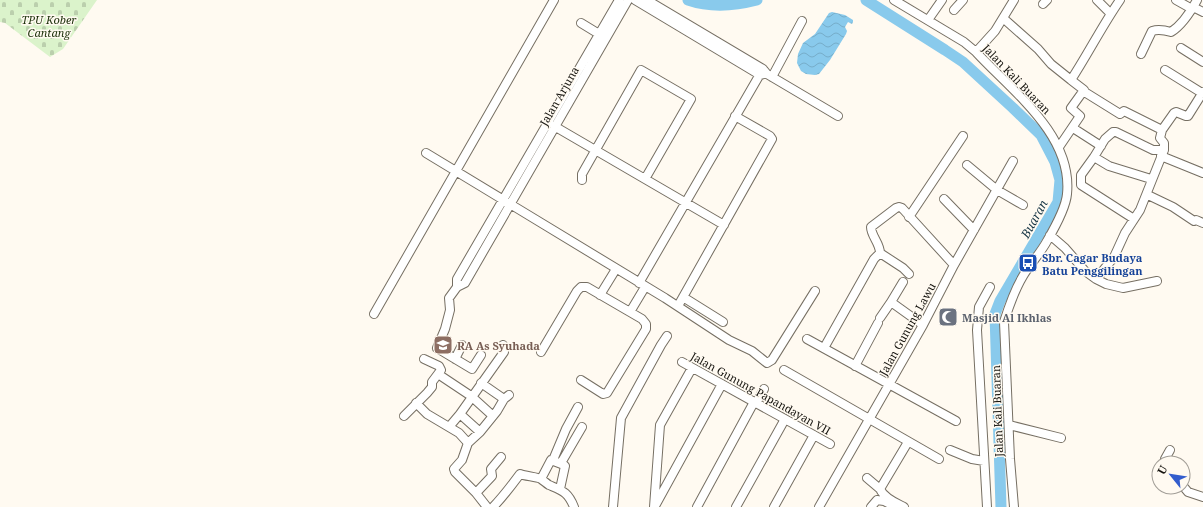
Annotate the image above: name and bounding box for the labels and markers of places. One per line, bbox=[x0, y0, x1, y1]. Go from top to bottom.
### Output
place label: Sbr. Cagar Budaya Batu Penggilingan bbox=[1042, 250, 1143, 278]
bus stop icon: Sbr. Cagar Budaya Batu Penggilingan bbox=[1017, 252, 1039, 274]
mosque icon: Masjid Al Ikhlas bbox=[937, 306, 959, 328]
place label: Masjid Al Ikhlas bbox=[962, 310, 1052, 325]
school or university icon: RA As Syuhada bbox=[432, 334, 454, 356]
place label: RA As Syuhada bbox=[457, 338, 540, 353]

